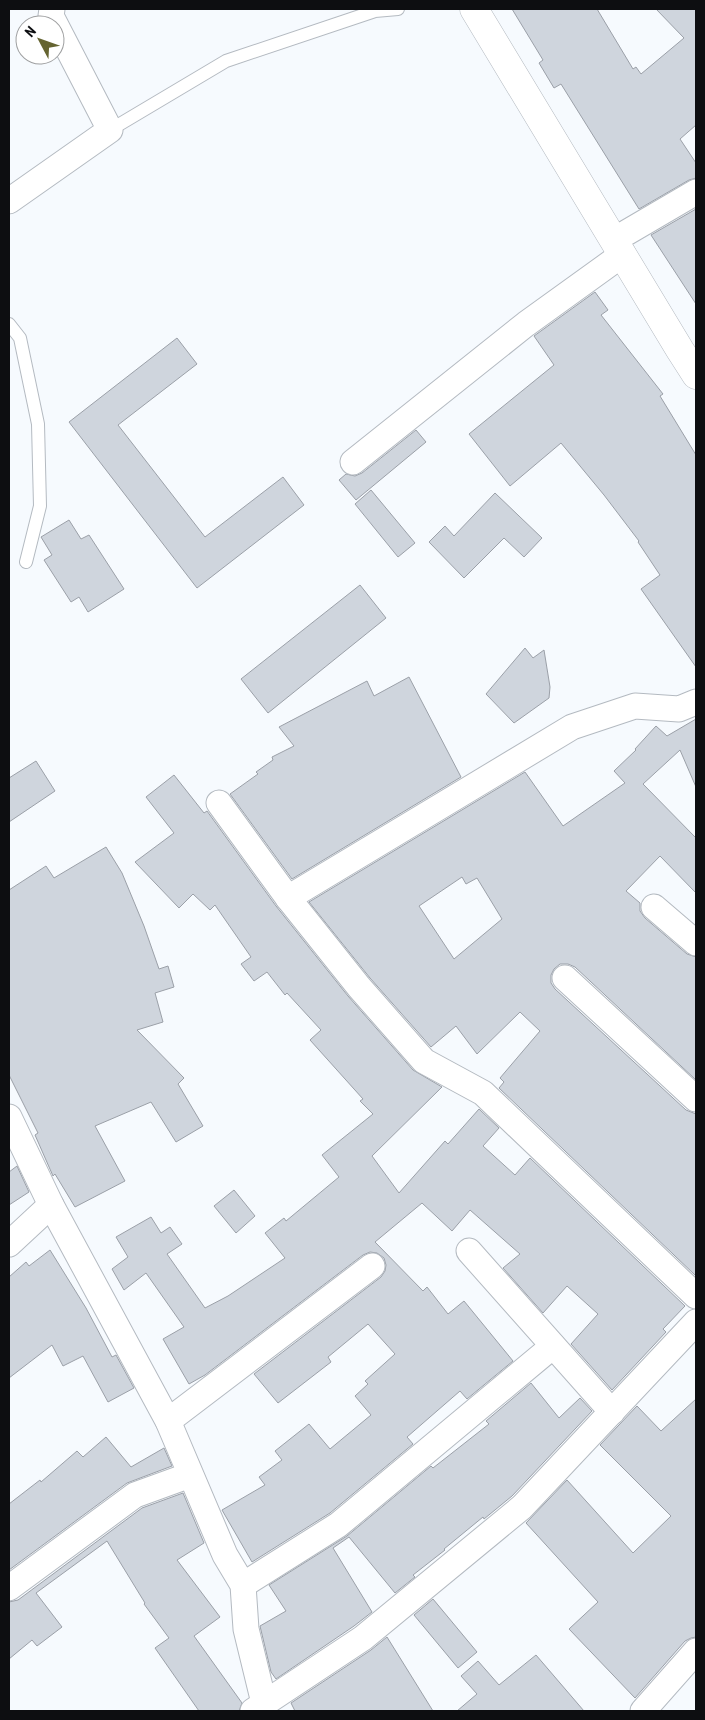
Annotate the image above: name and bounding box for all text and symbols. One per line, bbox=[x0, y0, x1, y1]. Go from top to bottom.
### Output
north arrow bbox=[15, 15, 65, 65]
text: N bbox=[21, 23, 39, 40]

